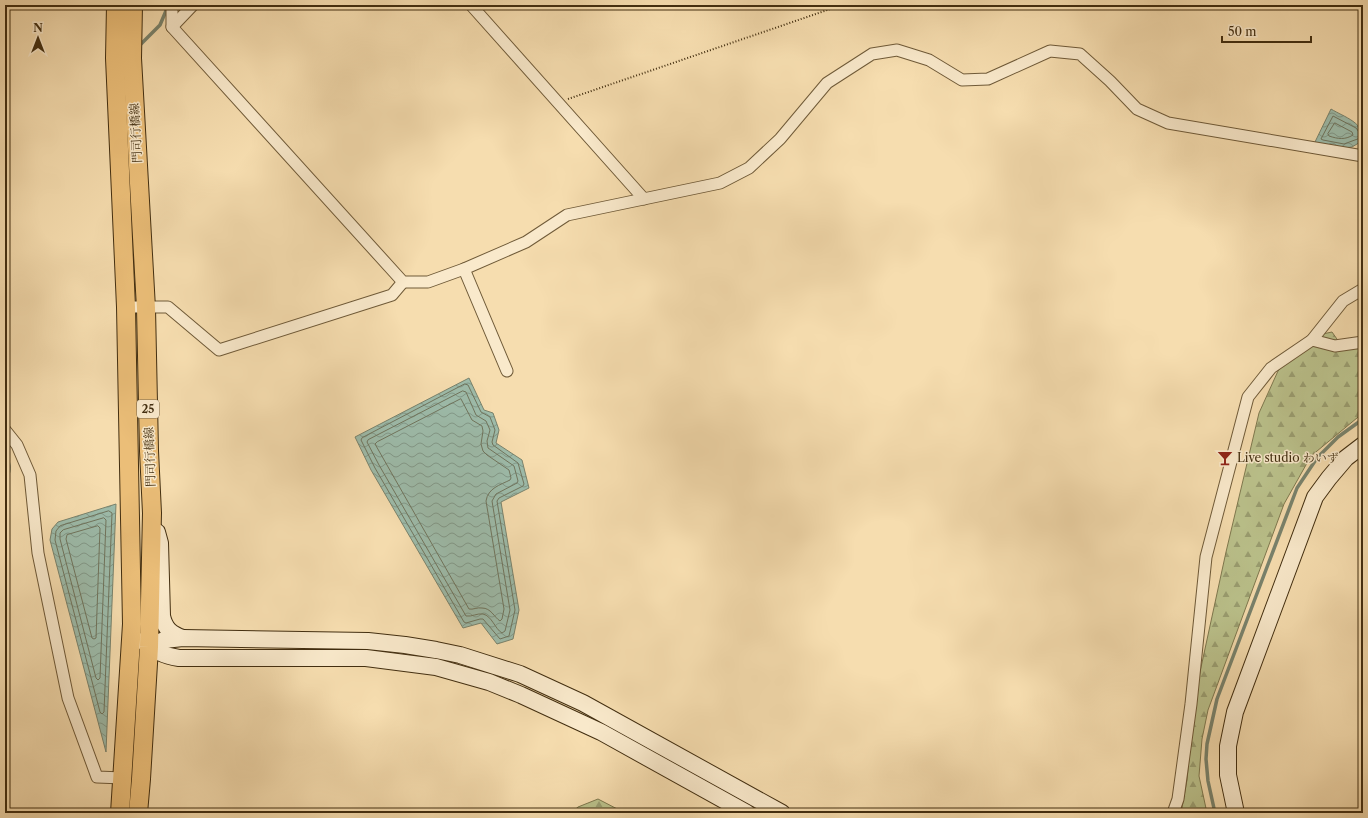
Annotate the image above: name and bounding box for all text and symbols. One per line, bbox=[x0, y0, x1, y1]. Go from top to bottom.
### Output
north arrow bbox=[18, 18, 58, 58]
scale bar bbox=[1222, 18, 1311, 44]
text: N bbox=[33, 21, 43, 35]
text: 50 m bbox=[1228, 24, 1257, 39]
street label: 門司行橋線 bbox=[126, 103, 145, 163]
road number: 25 bbox=[137, 400, 159, 418]
street label: 門司行橋線 bbox=[141, 427, 158, 487]
bar icon: Live studio わいず bbox=[1216, 449, 1234, 467]
place label: Live studio わいず bbox=[1237, 450, 1339, 465]

